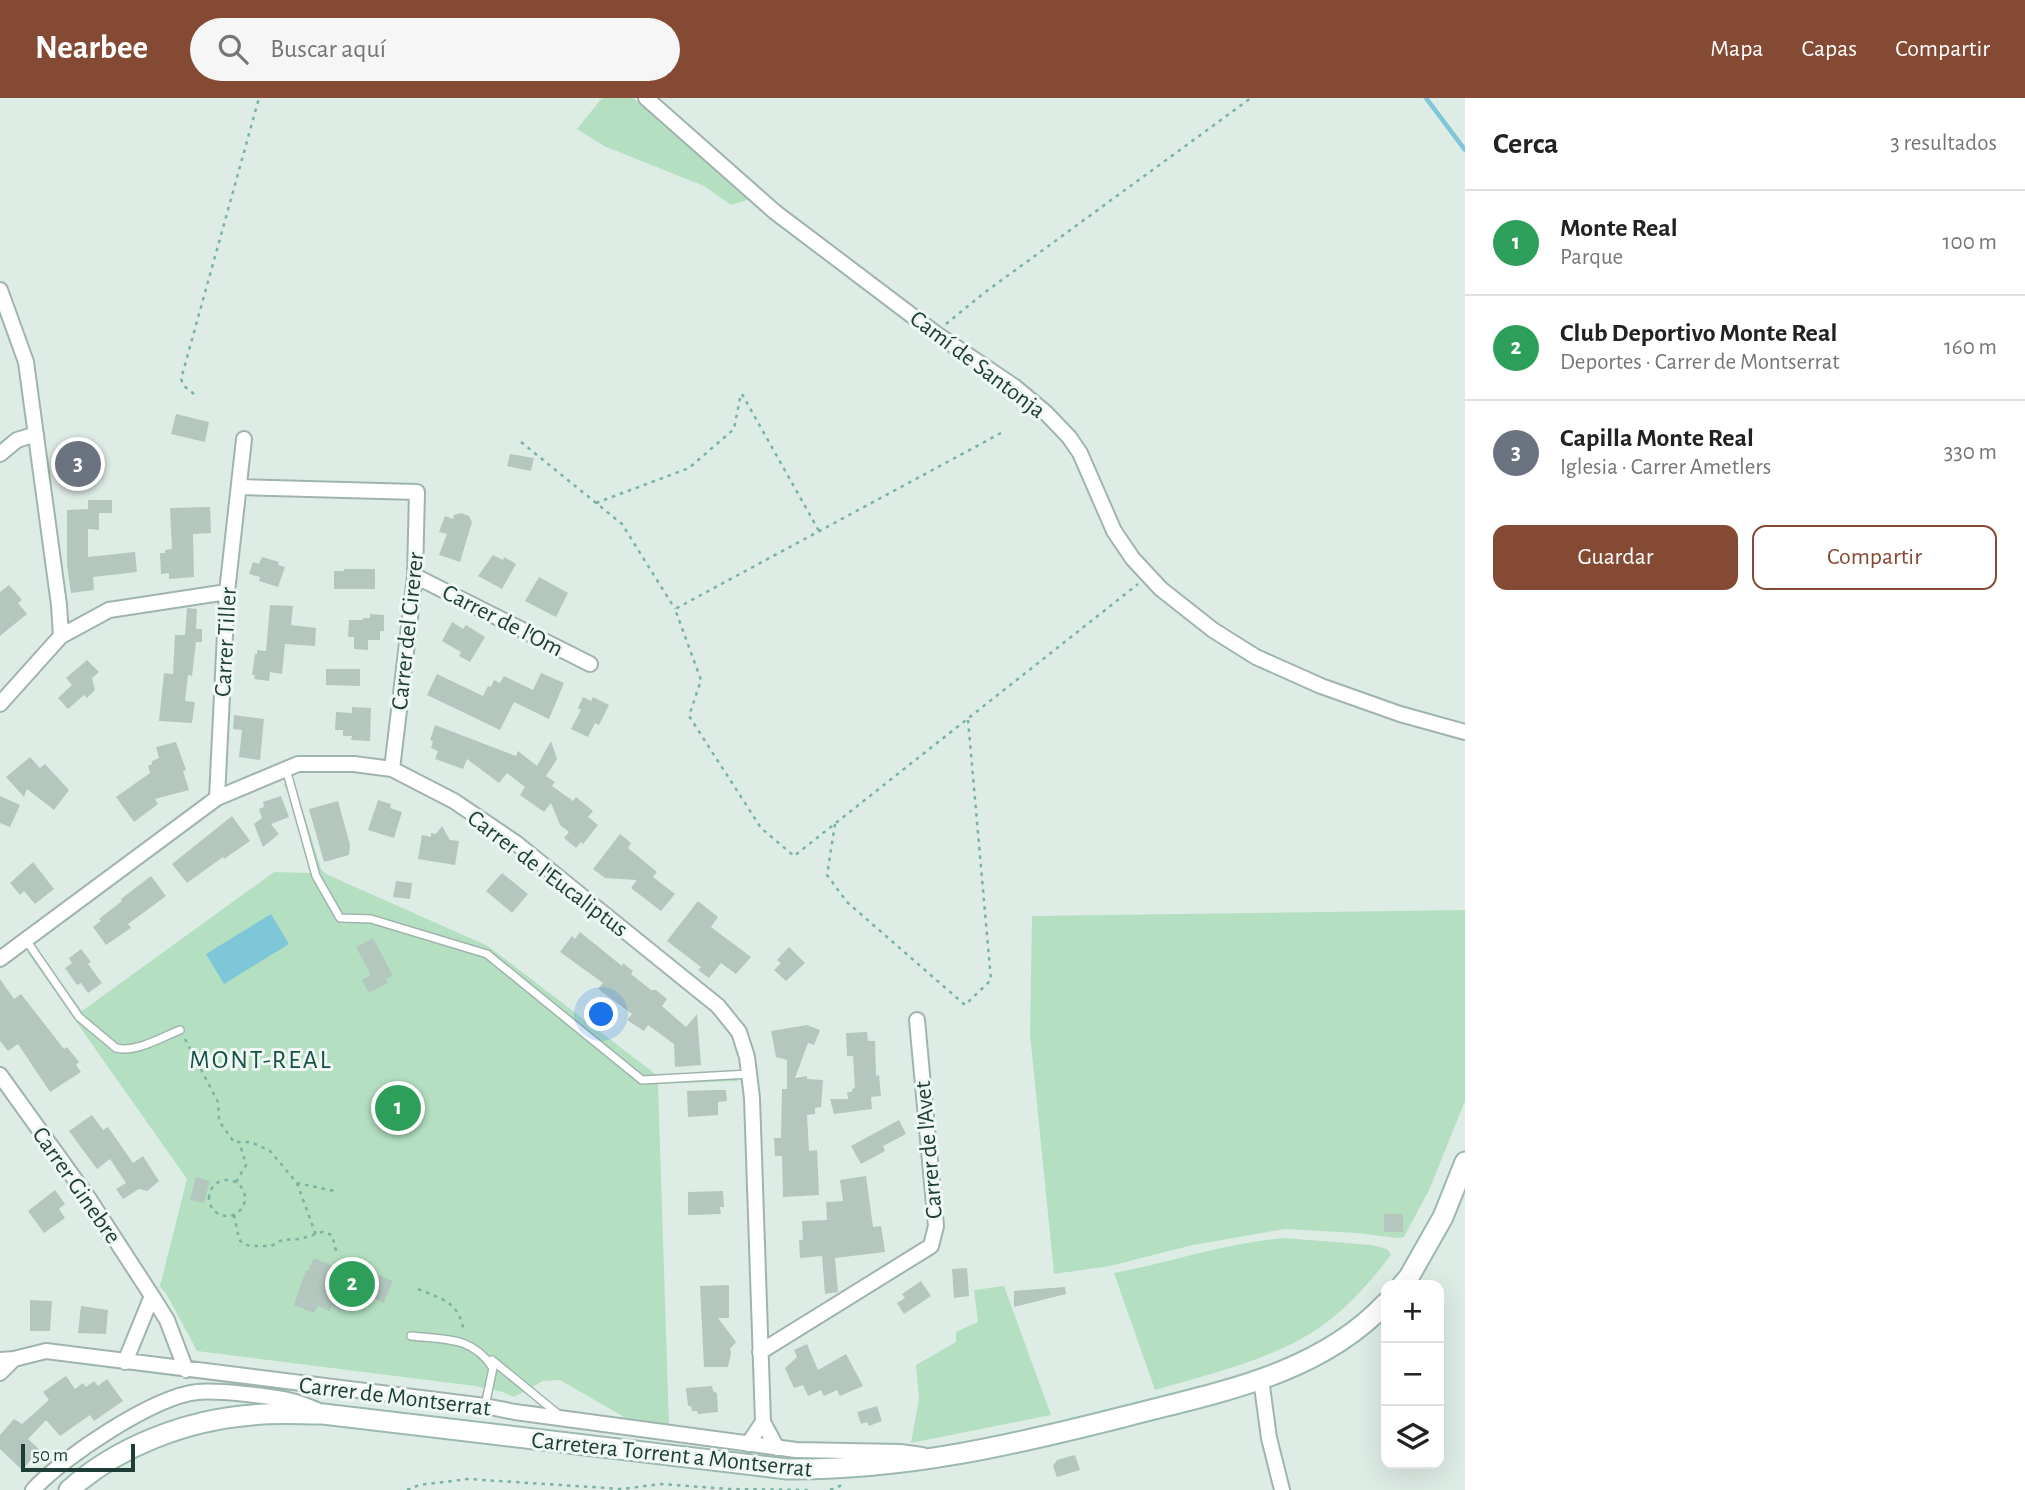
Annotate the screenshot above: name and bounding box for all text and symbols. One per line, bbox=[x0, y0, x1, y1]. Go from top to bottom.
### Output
search box bbox=[190, 18, 680, 81]
icon: search bbox=[214, 30, 252, 68]
text: Nearbee bbox=[35, 32, 148, 65]
text: Buscar aquí bbox=[270, 36, 386, 62]
text: Mapa bbox=[1710, 37, 1763, 61]
text: Capas bbox=[1801, 37, 1857, 61]
text: Compartir bbox=[1895, 37, 1990, 61]
text: Cerca bbox=[1493, 129, 1558, 159]
text: 3 resultados bbox=[1890, 132, 1997, 155]
text: Monte Real bbox=[1560, 215, 1678, 241]
text: 1 bbox=[1512, 231, 1520, 254]
text: 100 m bbox=[1943, 231, 1997, 254]
text: Parque bbox=[1560, 246, 1623, 269]
street label: Camí de Santonja bbox=[905, 306, 1050, 423]
text: Club Deportivo Monte Real bbox=[1560, 320, 1837, 346]
text: 2 bbox=[1511, 336, 1521, 359]
text: 160 m bbox=[1944, 336, 1997, 359]
text: Deportes · Carrer de Montserrat bbox=[1560, 351, 1840, 374]
text: Capilla Monte Real bbox=[1560, 425, 1754, 451]
pin: 3 bbox=[55, 438, 101, 490]
text: 3 bbox=[1511, 441, 1521, 464]
text: 330 m bbox=[1944, 441, 1997, 464]
text: Iglesia · Carrer Ametlers bbox=[1560, 456, 1771, 479]
button: Guardar bbox=[1493, 525, 1738, 590]
button: Compartir bbox=[1752, 525, 1997, 590]
street label: Carrer del Cirerer bbox=[388, 551, 428, 711]
street label: Carrer de l'Om bbox=[438, 580, 567, 662]
street label: Carrer Tiller bbox=[211, 586, 241, 698]
street label: Carrer de l'Eucaliptus bbox=[463, 806, 632, 942]
your location bbox=[584, 997, 618, 1031]
district label: MONT-REAL bbox=[189, 1047, 333, 1073]
street label: Carrer de l'Avet bbox=[911, 1080, 947, 1220]
pin: 1 bbox=[375, 1082, 421, 1134]
street label: Carrer Ginebre bbox=[27, 1123, 125, 1248]
pin: 2 bbox=[329, 1258, 375, 1310]
map controls bbox=[1381, 1280, 1444, 1469]
button: + bbox=[1381, 1280, 1444, 1343]
button: − bbox=[1381, 1343, 1444, 1406]
street label: Carrer de Montserrat bbox=[298, 1373, 492, 1421]
button: layers bbox=[1381, 1406, 1444, 1469]
street label: Carretera Torrent a Montserrat bbox=[530, 1428, 814, 1482]
scale bar bbox=[21, 1441, 135, 1473]
text: 50 m bbox=[32, 1446, 68, 1465]

